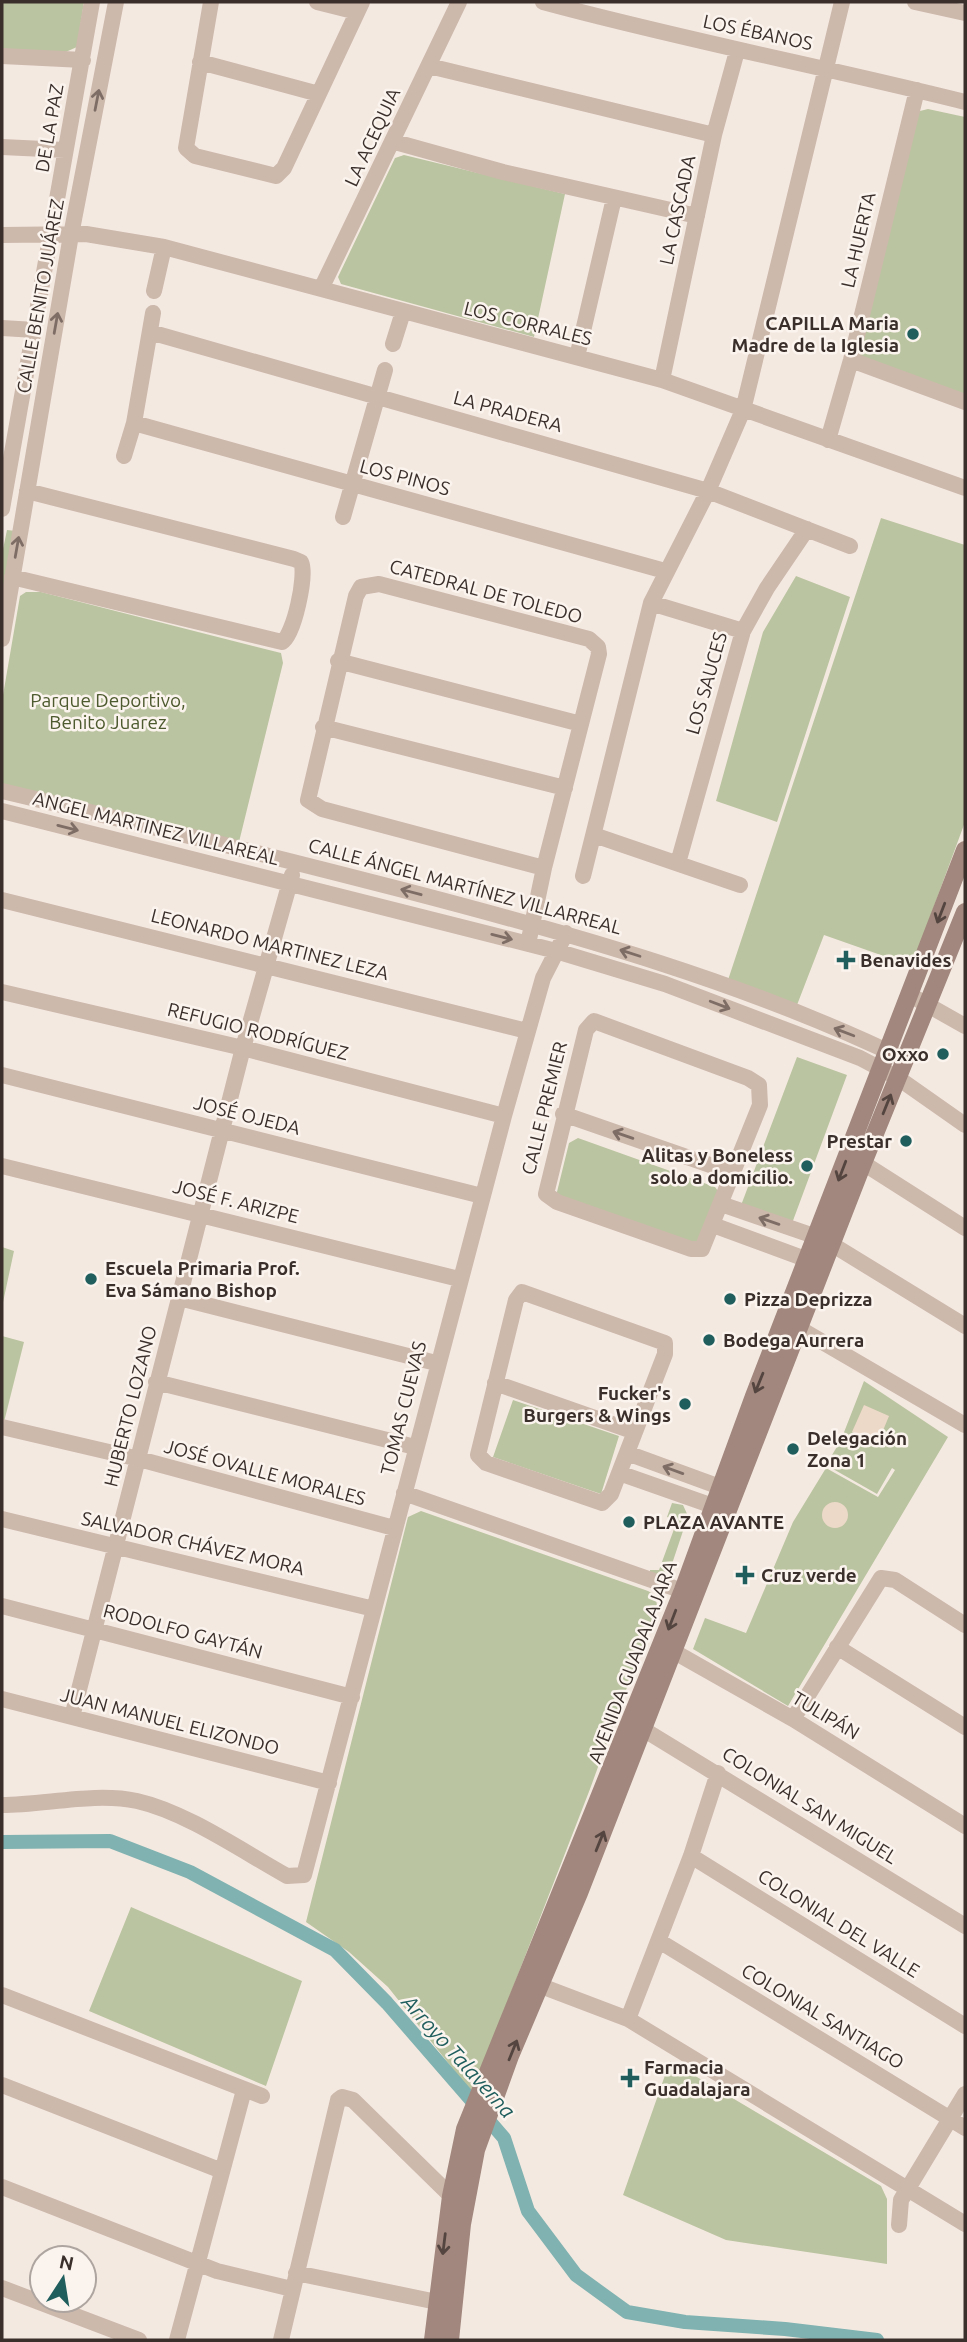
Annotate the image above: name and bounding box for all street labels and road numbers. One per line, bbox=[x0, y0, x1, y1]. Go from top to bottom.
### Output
street label: LOS ÉBANOS bbox=[701, 10, 815, 54]
street label: DE LA PAZ bbox=[30, 82, 68, 174]
street label: LA ACEQUIA bbox=[340, 84, 405, 190]
street label: LA CASCADA bbox=[655, 152, 699, 267]
street label: LA HUERTA bbox=[836, 189, 880, 290]
street label: CALLE BENITO JUÁREZ bbox=[12, 197, 68, 395]
street label: LOS CORRALES bbox=[462, 296, 594, 350]
street label: LA PRADERA bbox=[451, 386, 565, 436]
street label: LOS PINOS bbox=[357, 454, 453, 500]
street label: CATEDRAL DE TOLEDO bbox=[387, 555, 585, 627]
street label: LOS SAUCES bbox=[681, 629, 731, 737]
street label: ANGEL MARTINEZ VILLAREAL bbox=[31, 787, 282, 869]
street label: CALLE ÁNGEL MARTÍNEZ VILLARREAL bbox=[306, 834, 624, 939]
street label: LEONARDO MARTINEZ LEZA bbox=[149, 904, 392, 984]
street label: REFUGIO RODRÍGUEZ bbox=[165, 998, 351, 1064]
street label: CALLE PREMIER bbox=[517, 1039, 571, 1177]
street label: JOSÉ OJEDA bbox=[191, 1091, 303, 1139]
street label: JOSÉ F. ARIZPE bbox=[171, 1175, 301, 1227]
street label: HUBERTO LOZANO bbox=[99, 1323, 161, 1489]
street label: TOMAS CUEVAS bbox=[376, 1339, 430, 1477]
street label: JOSÉ OVALLE MORALES bbox=[162, 1435, 368, 1510]
street label: SALVADOR CHÁVEZ MORA bbox=[79, 1507, 307, 1580]
street label: AVENIDA GUADALAJARA bbox=[583, 1557, 681, 1766]
street label: RODOLFO GAYTÁN bbox=[101, 1599, 265, 1663]
street label: JUAN MANUEL ELIZONDO bbox=[58, 1683, 282, 1759]
street label: TULIPÁN bbox=[788, 1686, 864, 1744]
street label: COLONIAL SAN MIGUEL bbox=[718, 1742, 902, 1868]
street label: COLONIAL DEL VALLE bbox=[754, 1864, 924, 1982]
street label: COLONIAL SANTIAGO bbox=[738, 1959, 908, 2073]

